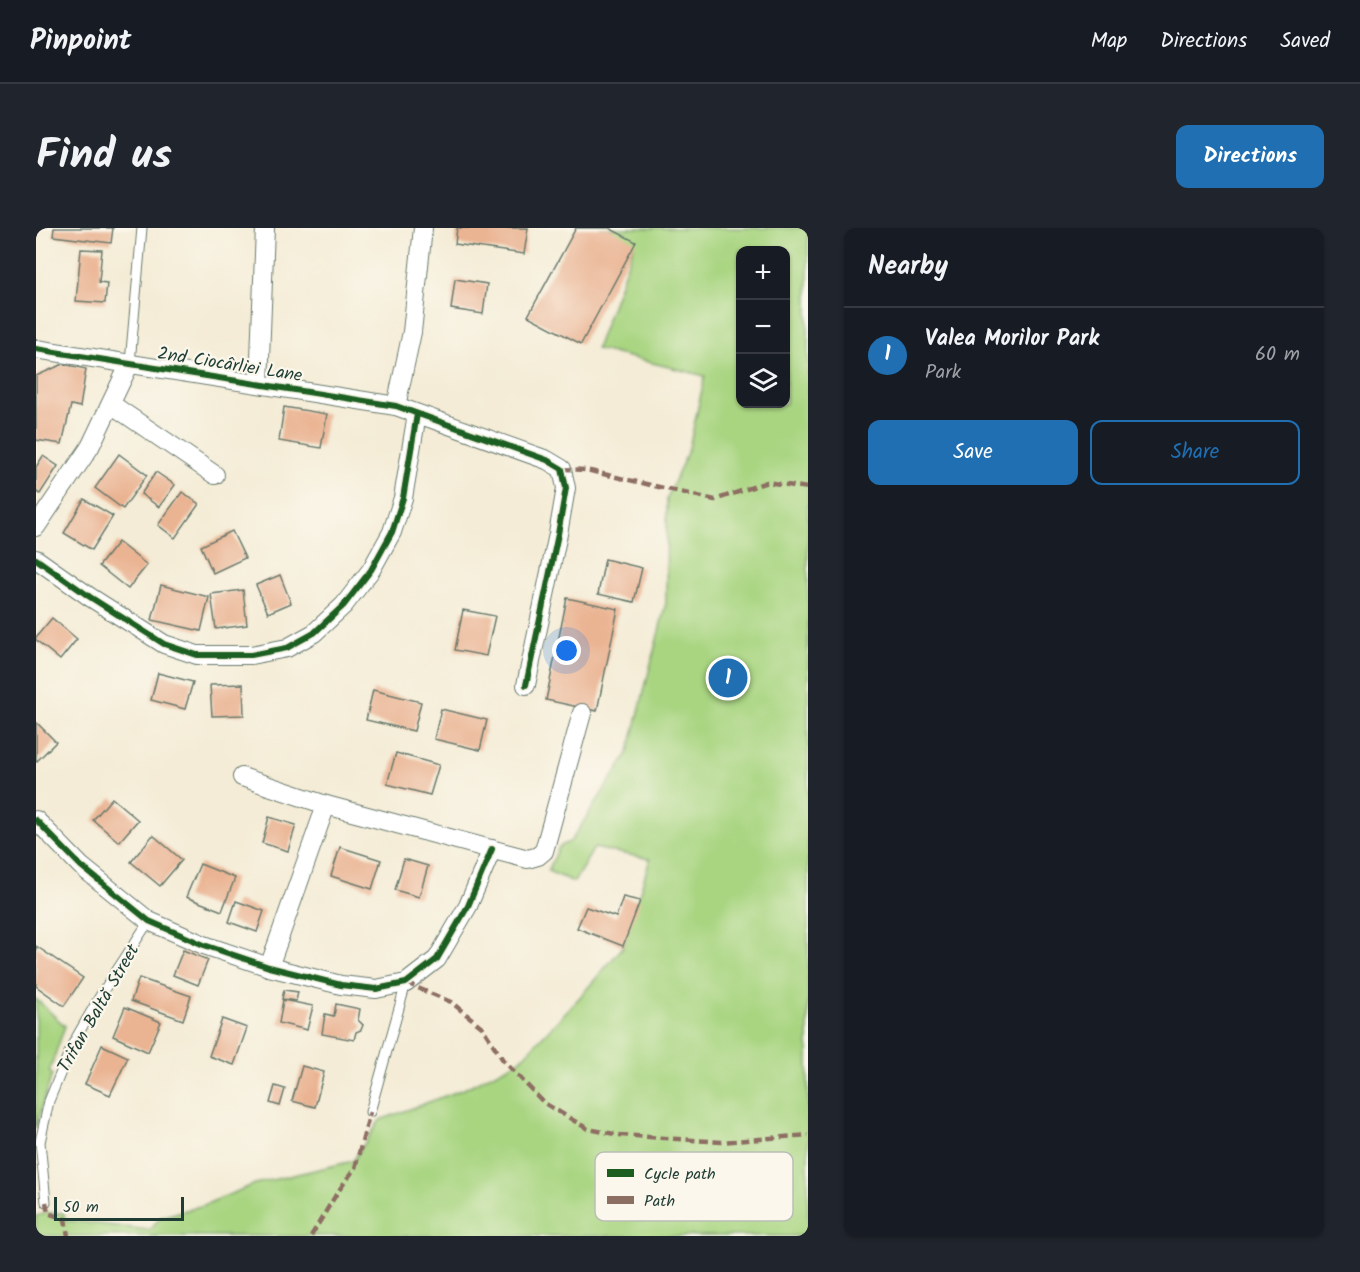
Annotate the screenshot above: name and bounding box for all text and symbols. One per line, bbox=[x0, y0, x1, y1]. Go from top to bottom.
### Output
text: Pinpoint bbox=[30, 19, 131, 64]
text: Map bbox=[1091, 25, 1127, 58]
text: Directions bbox=[1160, 25, 1247, 58]
text: Saved bbox=[1280, 25, 1330, 58]
text: Find us bbox=[36, 123, 172, 190]
button: Directions bbox=[1176, 125, 1324, 188]
map controls bbox=[736, 246, 790, 408]
button: + bbox=[736, 246, 790, 300]
text: Nearby bbox=[868, 246, 948, 288]
button: − bbox=[736, 300, 790, 354]
text: Valea Morilor Park bbox=[925, 322, 1099, 357]
text: 1 bbox=[884, 339, 891, 371]
text: 60 m bbox=[1255, 339, 1300, 371]
street label: 2nd Ciocârliei Lane bbox=[155, 340, 304, 391]
button: layers bbox=[736, 354, 790, 408]
text: Park bbox=[925, 357, 961, 389]
button: Save bbox=[868, 420, 1078, 485]
button: Share bbox=[1090, 420, 1300, 485]
your location bbox=[552, 636, 581, 665]
pin: 1 bbox=[708, 656, 748, 700]
street label: Trifan Baltă Street bbox=[51, 938, 149, 1079]
legend bbox=[595, 1152, 793, 1221]
text: Cycle path bbox=[644, 1162, 716, 1187]
text: Path bbox=[644, 1189, 675, 1214]
scale bar bbox=[54, 1194, 184, 1222]
text: 50 m bbox=[63, 1195, 99, 1220]

